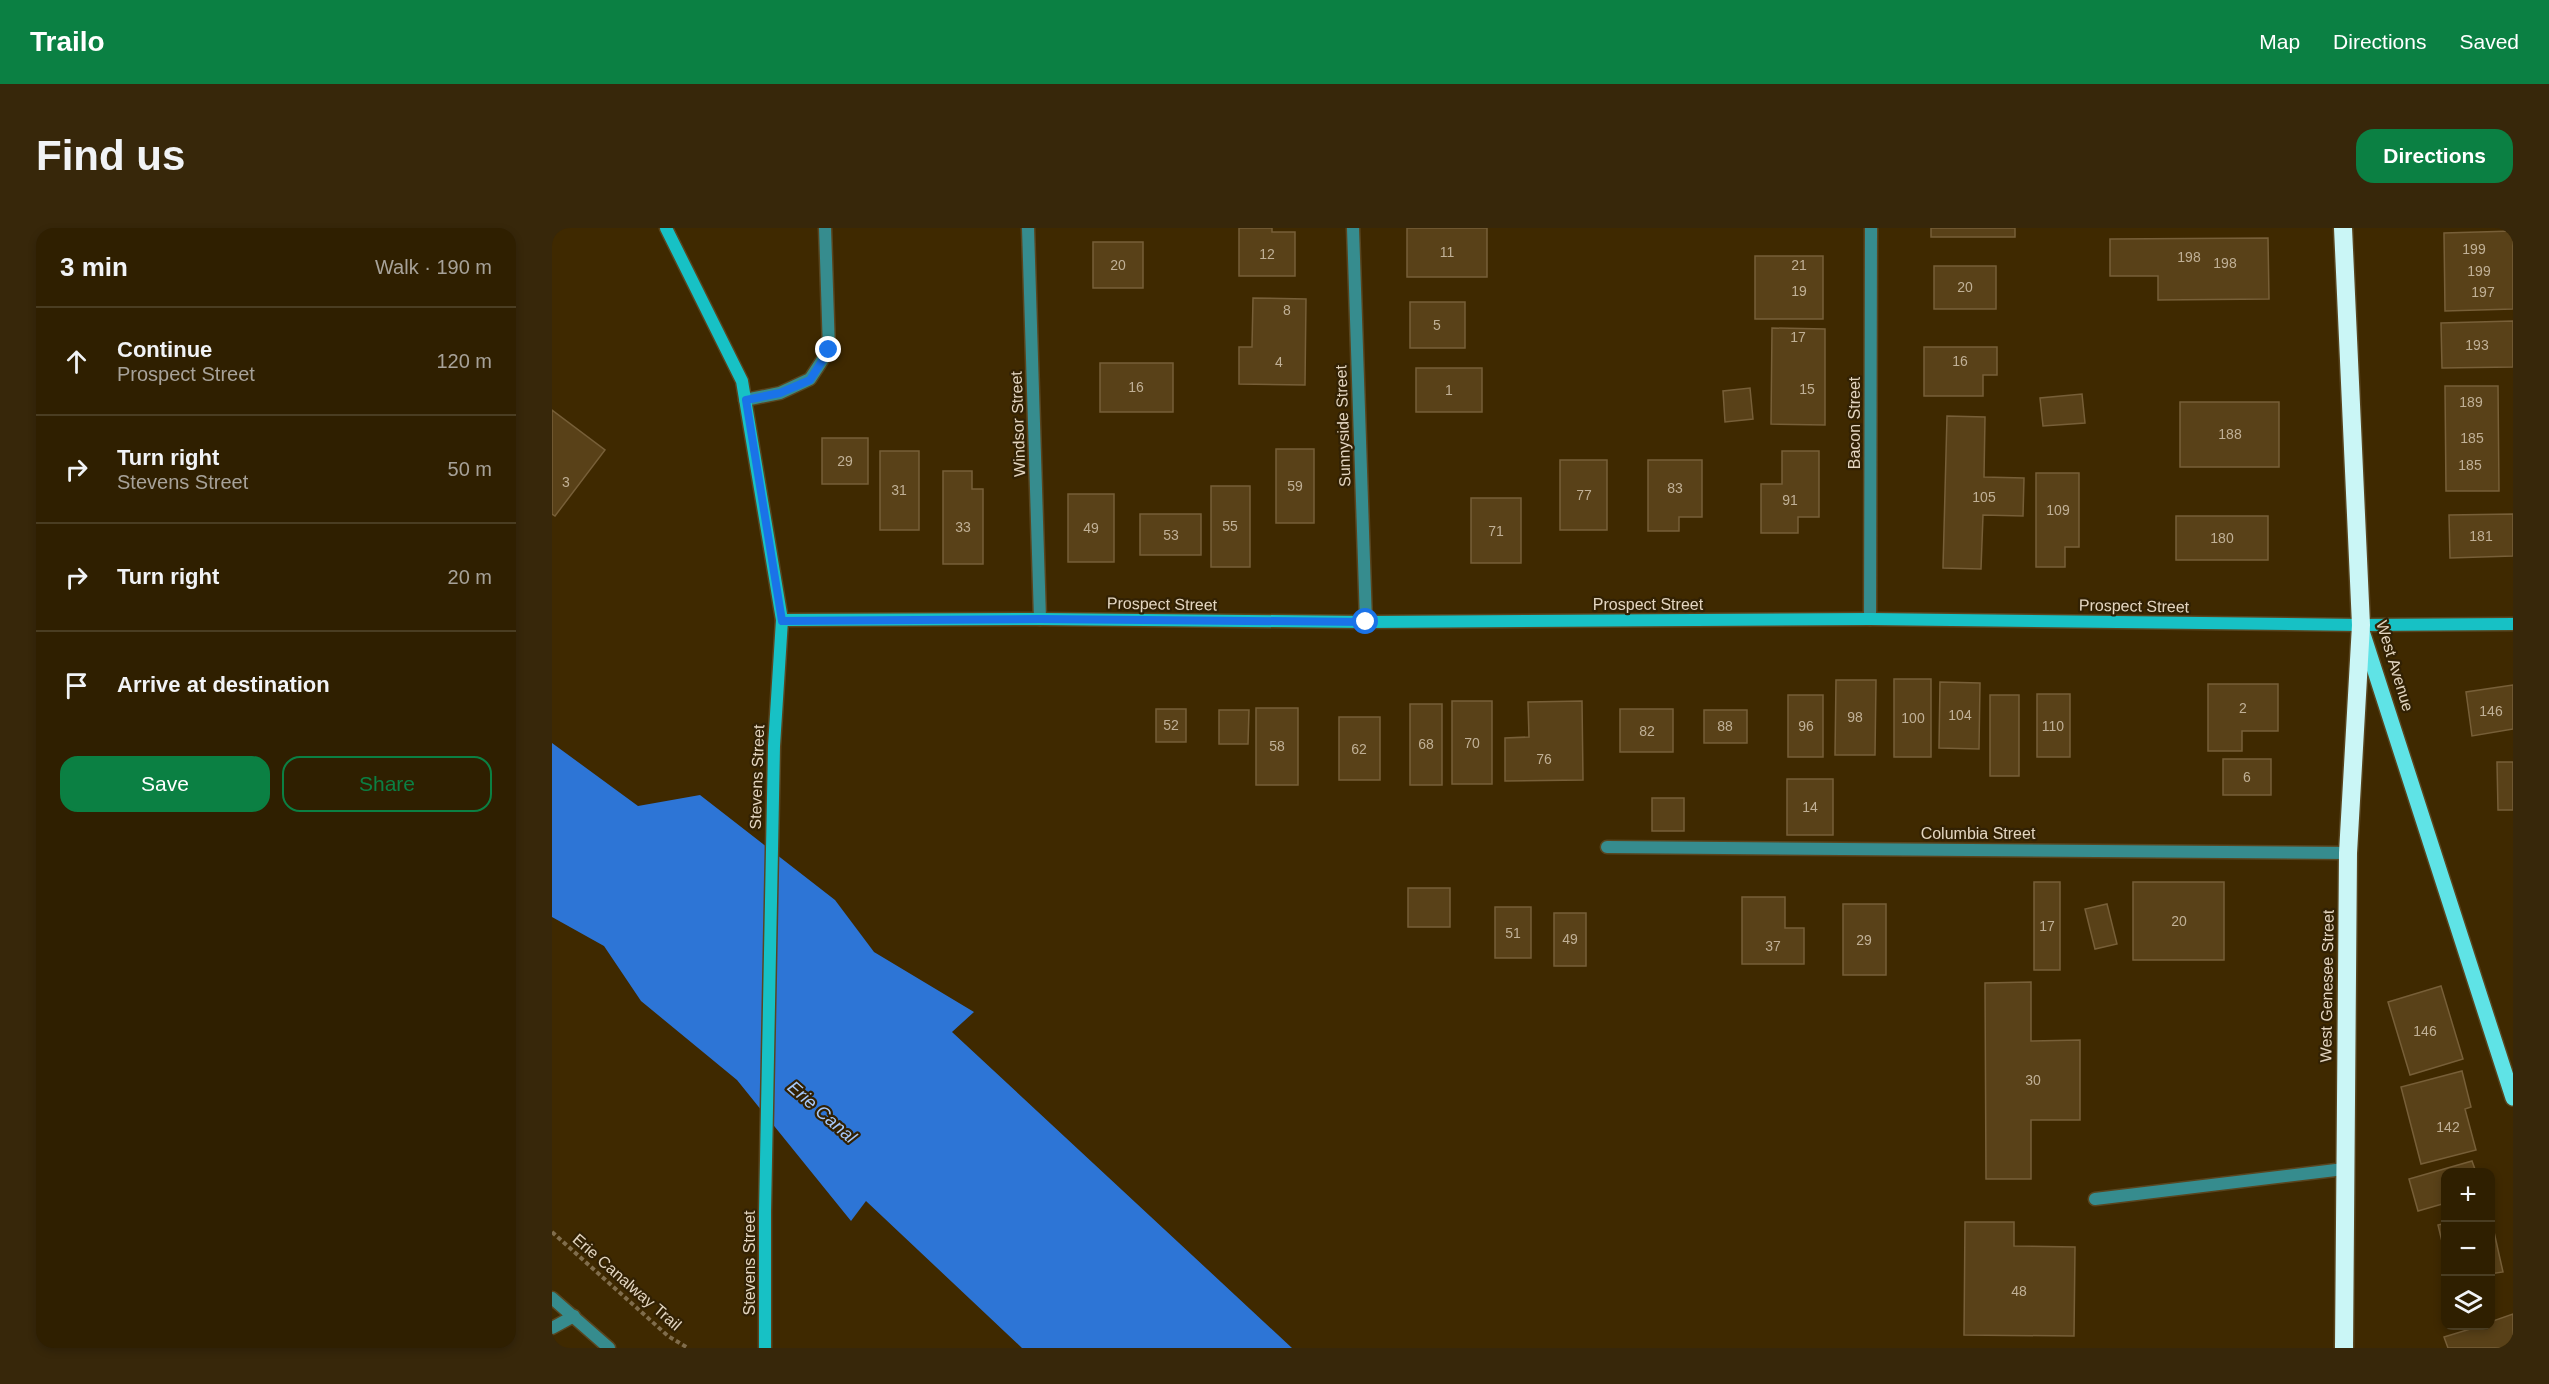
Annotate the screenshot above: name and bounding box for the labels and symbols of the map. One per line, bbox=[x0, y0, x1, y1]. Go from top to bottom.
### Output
house number: 199 bbox=[2462, 241, 2486, 257]
house number: 11 bbox=[1440, 244, 1454, 260]
house number: 12 bbox=[1259, 246, 1275, 262]
house number: 198 bbox=[2177, 249, 2201, 265]
house number: 198 bbox=[2213, 255, 2237, 271]
house number: 20 bbox=[1110, 257, 1126, 273]
house number: 21 bbox=[1791, 257, 1807, 273]
house number: 199 bbox=[2467, 263, 2491, 279]
house number: 20 bbox=[1957, 279, 1973, 295]
house number: 19 bbox=[1791, 283, 1807, 299]
house number: 197 bbox=[2471, 284, 2495, 300]
house number: 8 bbox=[1283, 302, 1291, 318]
house number: 5 bbox=[1433, 317, 1441, 333]
house number: 17 bbox=[1790, 329, 1806, 345]
route end bbox=[815, 336, 841, 362]
house number: 193 bbox=[2465, 337, 2489, 353]
house number: 16 bbox=[1952, 353, 1968, 369]
house number: 4 bbox=[1275, 354, 1283, 370]
street label: Sunnyside Street bbox=[1332, 364, 1354, 487]
street label: Windsor Street bbox=[1008, 370, 1028, 477]
street label: Bacon Street bbox=[1846, 376, 1863, 469]
house number: 16 bbox=[1128, 379, 1144, 395]
house number: 15 bbox=[1799, 381, 1815, 397]
house number: 1 bbox=[1445, 382, 1453, 398]
house number: 189 bbox=[2459, 394, 2483, 410]
house number: 188 bbox=[2218, 426, 2242, 442]
house number: 185 bbox=[2460, 430, 2484, 446]
house number: 29 bbox=[837, 453, 853, 469]
house number: 185 bbox=[2458, 457, 2482, 473]
house number: 3 bbox=[562, 474, 570, 490]
house number: 59 bbox=[1287, 478, 1303, 494]
house number: 83 bbox=[1667, 480, 1683, 496]
house number: 31 bbox=[891, 482, 907, 498]
house number: 77 bbox=[1576, 487, 1592, 503]
house number: 105 bbox=[1972, 489, 1996, 505]
house number: 91 bbox=[1782, 492, 1798, 508]
house number: 109 bbox=[2046, 502, 2070, 518]
house number: 55 bbox=[1222, 518, 1238, 534]
house number: 33 bbox=[955, 519, 971, 535]
house number: 49 bbox=[1083, 520, 1099, 536]
house number: 71 bbox=[1488, 523, 1504, 539]
house number: 53 bbox=[1163, 527, 1179, 543]
house number: 181 bbox=[2469, 528, 2493, 544]
house number: 180 bbox=[2210, 530, 2234, 546]
street label: Prospect Street bbox=[1107, 595, 1218, 613]
street label: Prospect Street bbox=[1593, 596, 1704, 613]
street label: Prospect Street bbox=[2079, 597, 2190, 615]
route start bbox=[1352, 608, 1378, 634]
street label: West Avenue bbox=[2373, 619, 2417, 713]
house number: 2 bbox=[2239, 700, 2247, 716]
house number: 146 bbox=[2479, 703, 2503, 719]
house number: 104 bbox=[1948, 707, 1972, 723]
house number: 98 bbox=[1847, 709, 1863, 725]
house number: 100 bbox=[1901, 710, 1925, 726]
house number: 52 bbox=[1163, 717, 1179, 733]
house number: 88 bbox=[1717, 718, 1733, 734]
house number: 96 bbox=[1798, 718, 1814, 734]
house number: 110 bbox=[2042, 718, 2064, 734]
house number: 82 bbox=[1639, 723, 1655, 739]
street label: Stevens Street bbox=[747, 724, 767, 830]
house number: 70 bbox=[1464, 735, 1480, 751]
house number: 68 bbox=[1418, 736, 1434, 752]
house number: 58 bbox=[1269, 738, 1285, 754]
house number: 62 bbox=[1351, 741, 1367, 757]
house number: 76 bbox=[1536, 751, 1552, 767]
house number: 6 bbox=[2243, 769, 2251, 785]
house number: 14 bbox=[1802, 799, 1818, 815]
street label: Columbia Street bbox=[1921, 825, 2036, 842]
street label: West Genesee Street bbox=[2317, 909, 2337, 1062]
house number: 20 bbox=[2171, 913, 2187, 929]
house number: 17 bbox=[2039, 918, 2055, 934]
house number: 51 bbox=[1505, 925, 1521, 941]
house number: 49 bbox=[1562, 931, 1578, 947]
house number: 29 bbox=[1856, 932, 1872, 948]
house number: 37 bbox=[1765, 938, 1781, 954]
house number: 146 bbox=[2413, 1023, 2437, 1039]
house number: 30 bbox=[2025, 1072, 2041, 1088]
water label: Erie Canal bbox=[784, 1077, 861, 1148]
house number: 142 bbox=[2436, 1119, 2460, 1135]
street label: Stevens Street bbox=[741, 1210, 758, 1315]
street label: Erie Canalway Trail bbox=[569, 1230, 685, 1334]
house number: 48 bbox=[2011, 1283, 2027, 1299]

